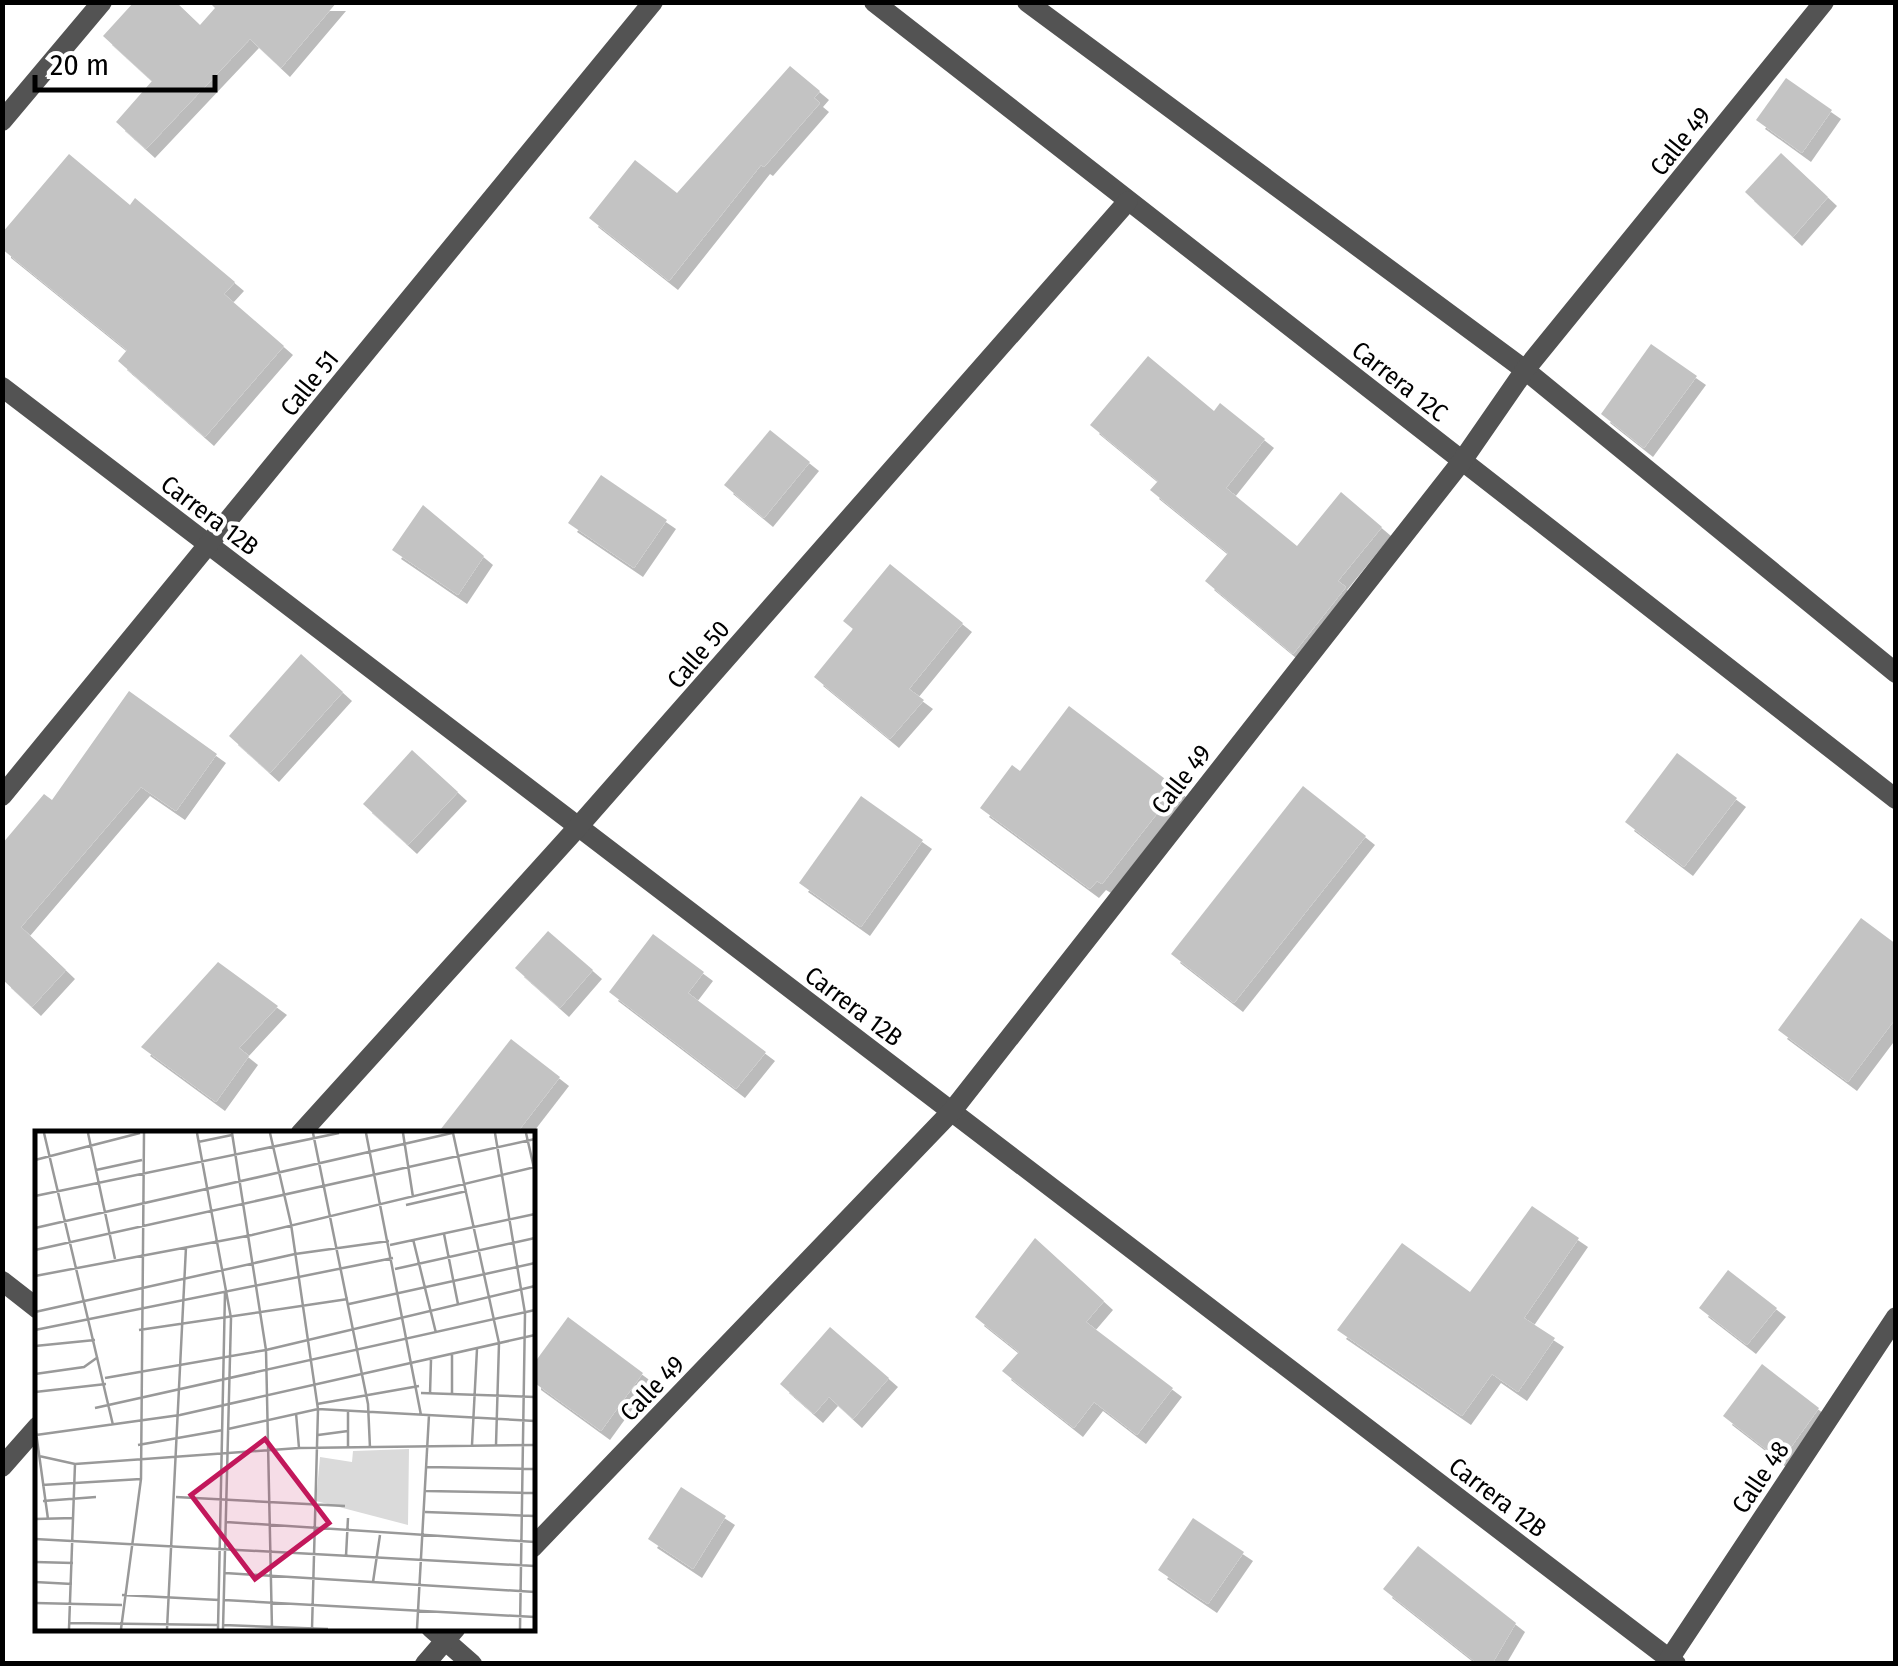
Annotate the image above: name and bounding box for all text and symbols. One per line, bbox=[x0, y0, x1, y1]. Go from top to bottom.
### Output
scale bar bbox=[35, 30, 215, 92]
text: 20 m bbox=[50, 47, 109, 83]
street label: Calle 49 bbox=[1644, 101, 1717, 182]
street label: Carrera 12C bbox=[1346, 335, 1453, 429]
street label: Calle 51 bbox=[274, 345, 345, 423]
street label: Carrera 12B bbox=[155, 469, 264, 562]
street label: Calle 50 bbox=[661, 615, 736, 695]
street label: Calle 49 bbox=[1145, 739, 1218, 820]
street label: Carrera 12B bbox=[799, 960, 908, 1053]
inset map bbox=[35, 1131, 535, 1631]
street label: Calle 49 bbox=[614, 1350, 691, 1428]
street label: Calle 48 bbox=[1726, 1436, 1796, 1519]
street label: Carrera 12B bbox=[1443, 1451, 1552, 1544]

